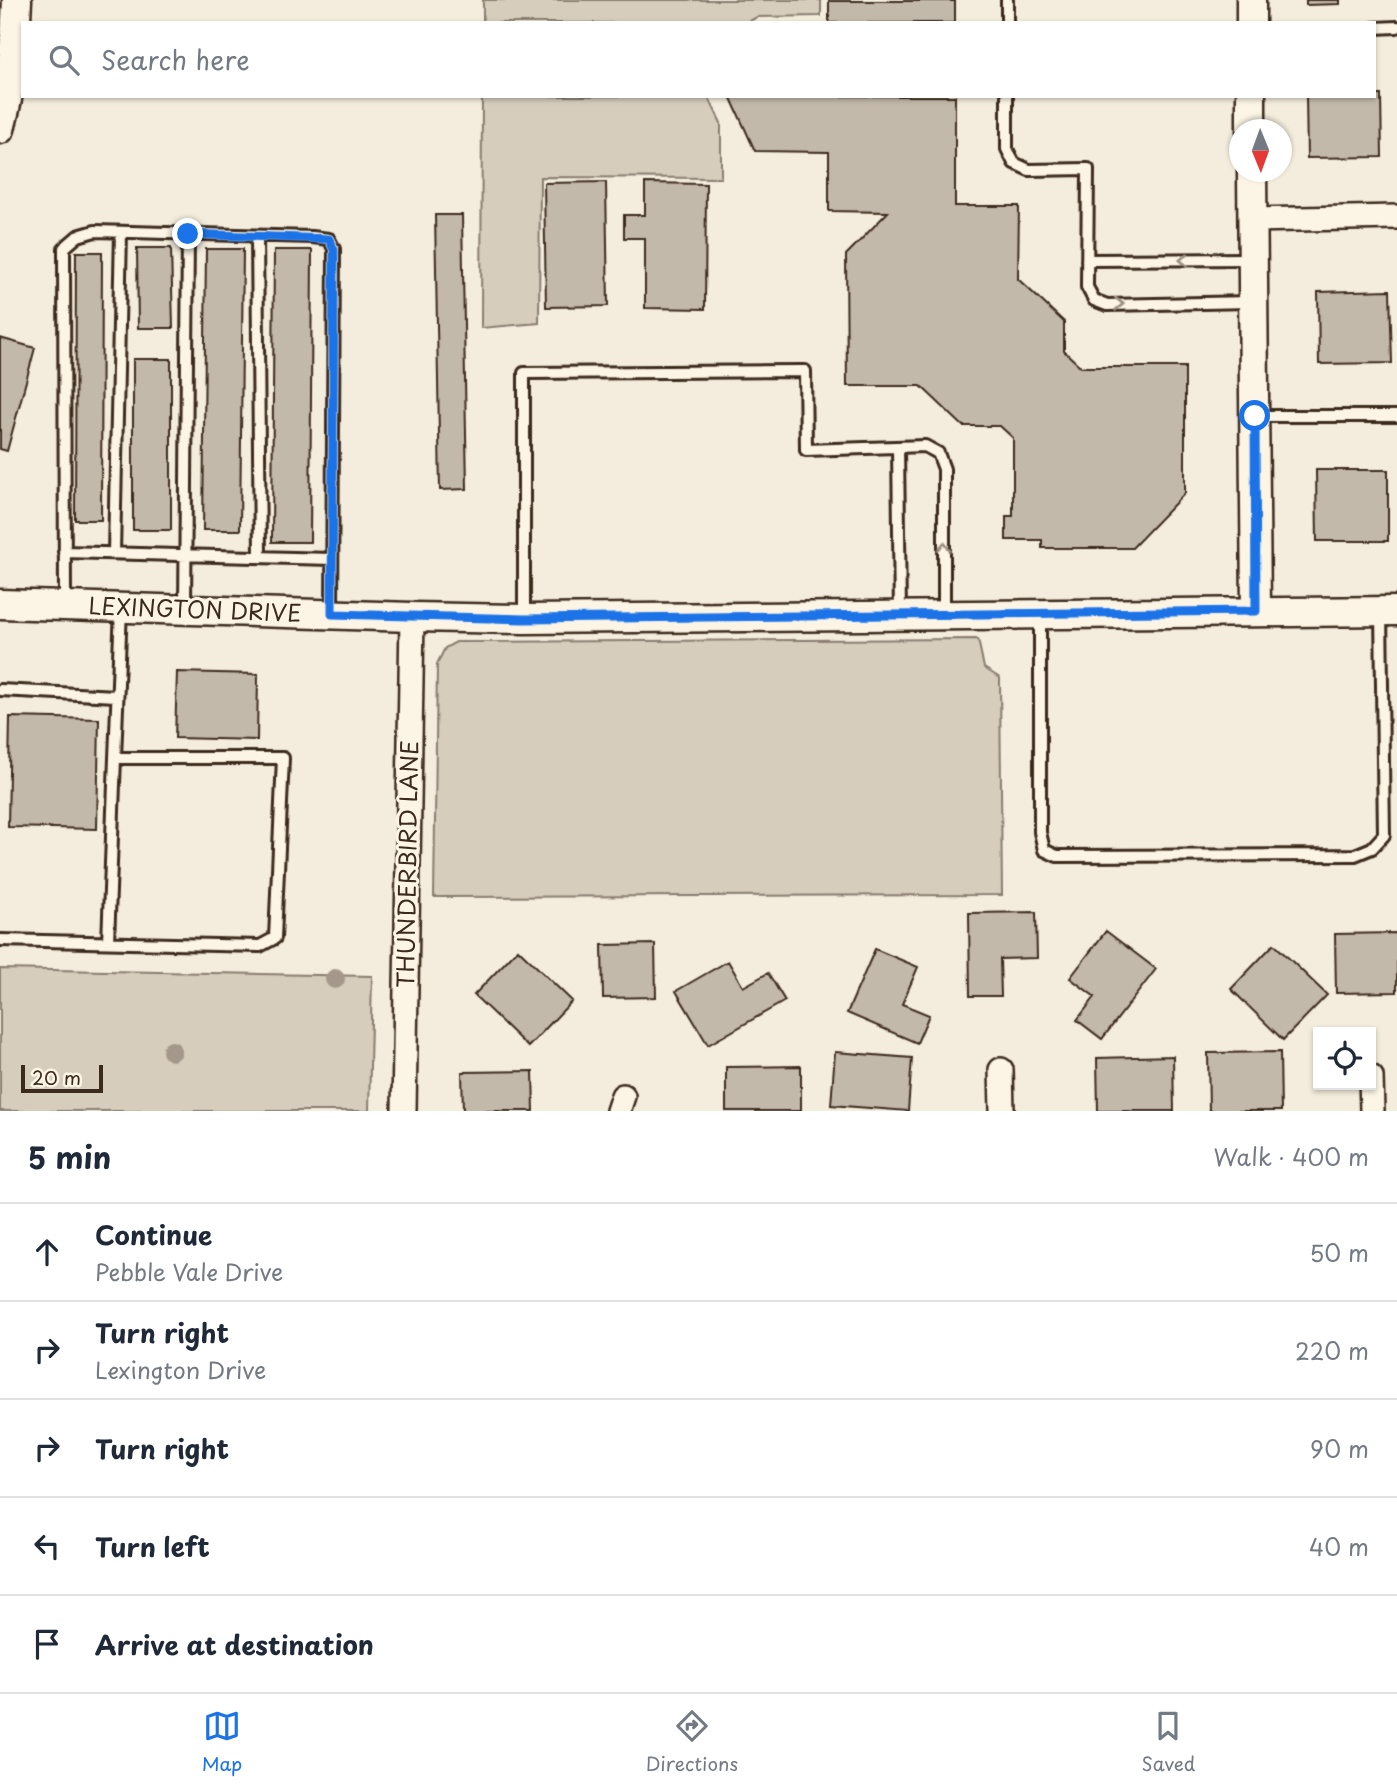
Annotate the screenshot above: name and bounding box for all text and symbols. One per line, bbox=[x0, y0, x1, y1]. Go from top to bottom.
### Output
search box bbox=[21, 21, 1376, 98]
text: Search here bbox=[101, 40, 250, 79]
icon: search bbox=[45, 41, 83, 79]
north arrow bbox=[1229, 119, 1292, 182]
route end bbox=[172, 218, 203, 249]
one-way arrow bbox=[1179, 252, 1189, 268]
one-way arrow bbox=[1114, 297, 1125, 312]
route start bbox=[1239, 400, 1270, 431]
one-way arrow bbox=[936, 541, 952, 552]
street label: LEXINGTON DRIVE bbox=[88, 587, 302, 630]
street label: THUNDERBIRD LANE bbox=[387, 740, 426, 988]
map controls bbox=[1313, 1027, 1376, 1090]
button: locate bbox=[1313, 1027, 1376, 1090]
scale bar bbox=[21, 1062, 103, 1094]
text: 20 m bbox=[32, 1063, 81, 1091]
text: 5 min bbox=[28, 1134, 111, 1179]
text: Walk · 400 m bbox=[1214, 1139, 1369, 1174]
text: Continue bbox=[95, 1215, 212, 1254]
icon: ahead bbox=[28, 1233, 66, 1271]
text: 50 m bbox=[1309, 1235, 1369, 1270]
text: Pebble Vale Drive bbox=[95, 1254, 283, 1289]
text: Turn right bbox=[95, 1313, 229, 1352]
icon: right bbox=[28, 1331, 66, 1369]
text: 220 m bbox=[1295, 1333, 1369, 1368]
text: Lexington Drive bbox=[95, 1352, 266, 1387]
icon: right bbox=[28, 1429, 66, 1467]
text: Turn right bbox=[95, 1429, 229, 1468]
text: 90 m bbox=[1310, 1431, 1369, 1466]
icon: left bbox=[28, 1527, 66, 1565]
text: Turn left bbox=[95, 1527, 210, 1566]
text: 40 m bbox=[1309, 1529, 1369, 1564]
icon: arrive bbox=[28, 1625, 66, 1663]
text: Arrive at destination bbox=[95, 1625, 374, 1664]
tab: Map bbox=[202, 1707, 242, 1777]
tab: Directions bbox=[646, 1707, 738, 1777]
tab: Saved bbox=[1141, 1707, 1195, 1777]

